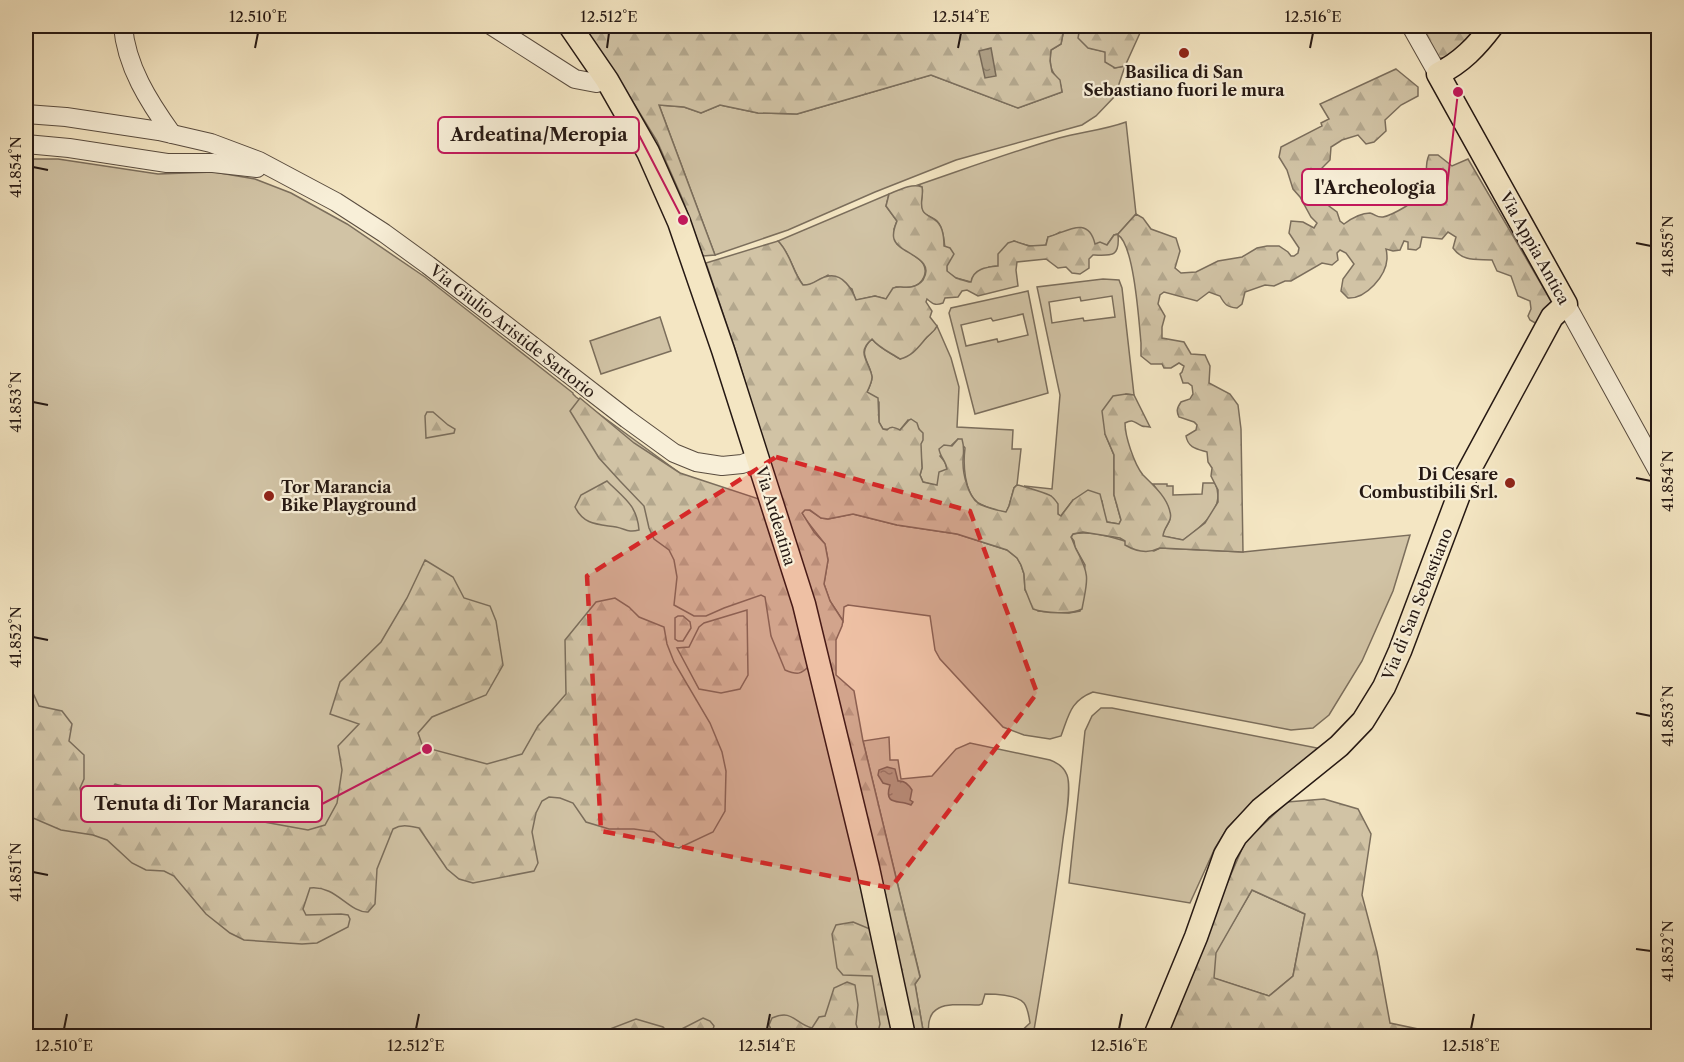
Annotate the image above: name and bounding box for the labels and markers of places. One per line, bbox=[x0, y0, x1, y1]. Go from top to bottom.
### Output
marker: Basilica di San Sebastiano fuori le mura bbox=[1177, 46, 1191, 60]
place label: Basilica di San Sebastiano fuori le mura bbox=[1084, 62, 1285, 100]
callout: Ardeatina/Meropia bbox=[438, 117, 639, 153]
callout: l'Archeologia bbox=[1302, 169, 1447, 205]
place label: Di Cesare Combustibili Srl. bbox=[1359, 464, 1498, 502]
marker: Di Cesare Combustibili Srl. bbox=[1503, 476, 1517, 490]
place label: Tor Marancia Bike Playground bbox=[281, 477, 417, 515]
marker: Tor Marancia Bike Playground bbox=[262, 489, 276, 503]
callout: Tenuta di Tor Marancia bbox=[81, 786, 322, 822]

